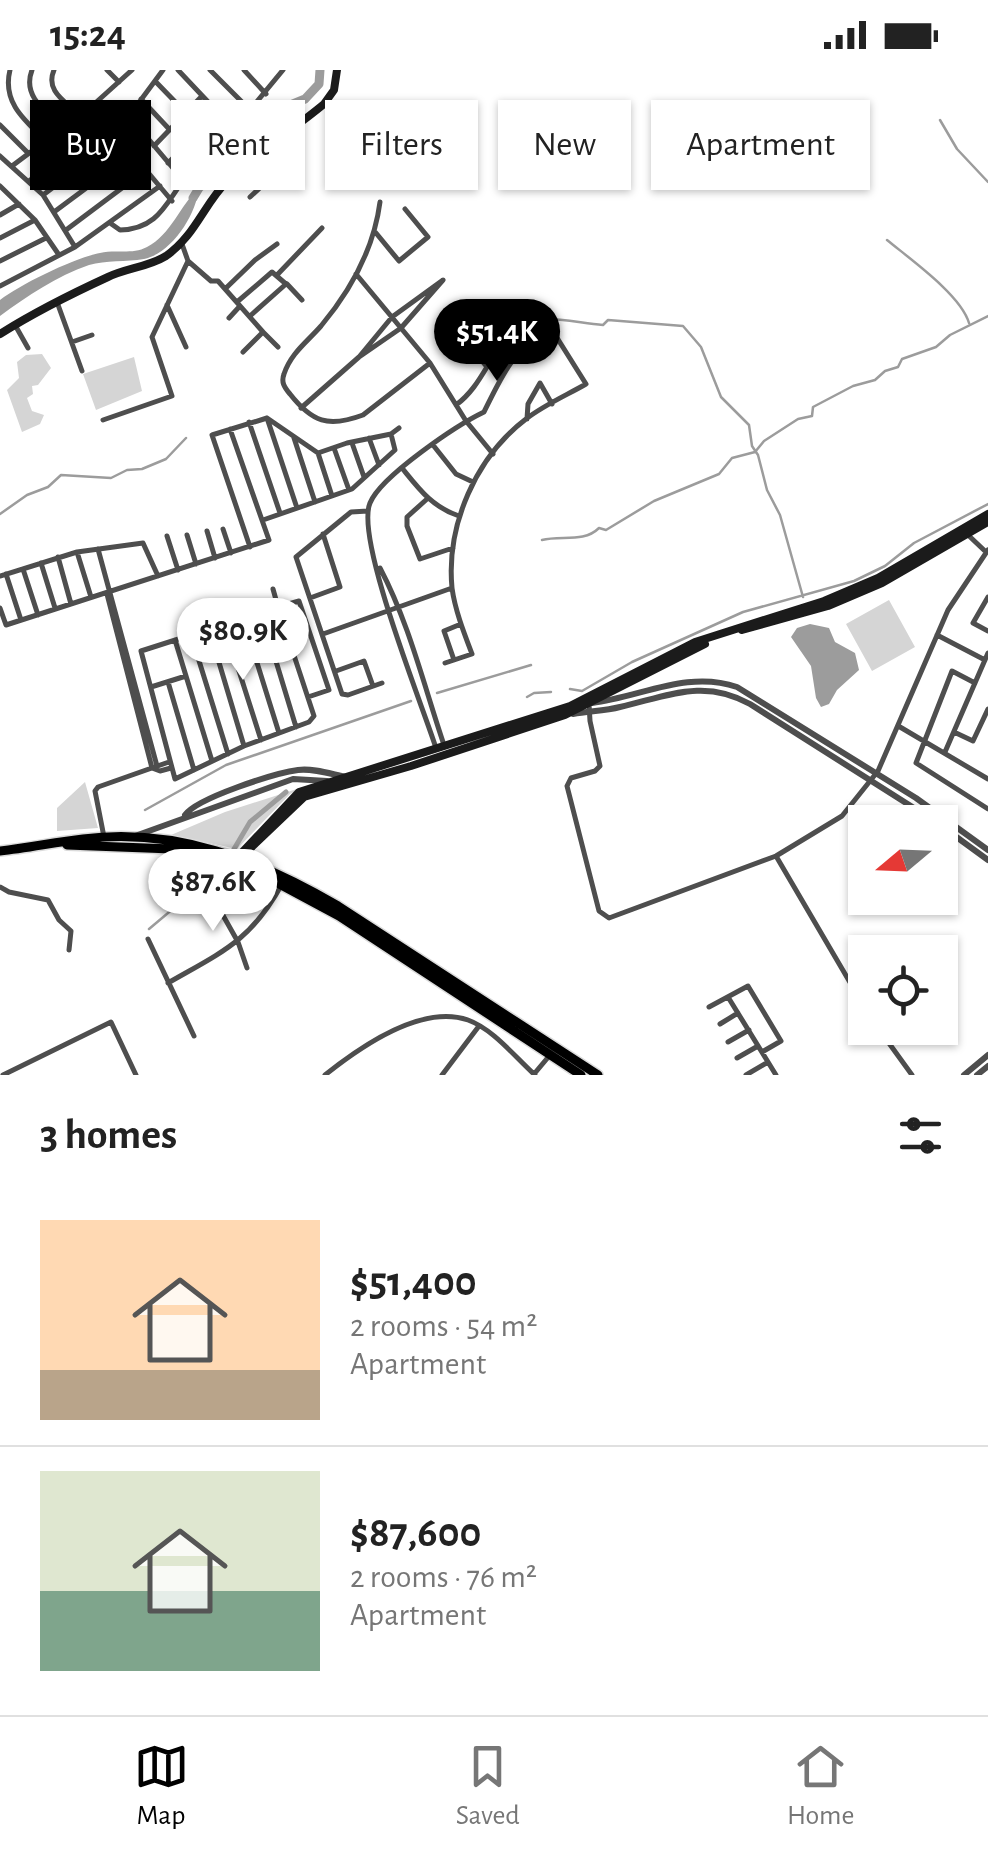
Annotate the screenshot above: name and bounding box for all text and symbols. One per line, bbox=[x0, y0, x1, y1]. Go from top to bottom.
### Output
text: 15:24 bbox=[50, 16, 126, 54]
chip: Buy bbox=[30, 100, 151, 190]
chip: Rent bbox=[171, 100, 305, 190]
chip: Filters bbox=[325, 100, 478, 190]
chip: New bbox=[498, 100, 631, 190]
chip: Apartment bbox=[651, 100, 870, 190]
pin: $51.4K bbox=[416, 299, 578, 384]
text: $51.4K bbox=[456, 315, 538, 347]
pin: $80.9K bbox=[162, 598, 324, 683]
text: $80.9K bbox=[199, 614, 287, 646]
north arrow bbox=[848, 805, 958, 915]
map controls bbox=[848, 805, 958, 1045]
pin: $87.6K bbox=[132, 849, 294, 934]
text: $87.6K bbox=[170, 865, 256, 897]
button: locate bbox=[848, 935, 958, 1045]
icon: filters bbox=[893, 1108, 948, 1163]
text: 3 homes bbox=[40, 1114, 177, 1156]
icon: home bbox=[120, 1260, 240, 1380]
text: $51,400 bbox=[350, 1261, 477, 1303]
text: 2 rooms · 54 m² bbox=[350, 1310, 537, 1342]
text: Apartment bbox=[350, 1348, 486, 1380]
icon: home bbox=[120, 1511, 240, 1631]
text: $87,600 bbox=[350, 1512, 481, 1554]
text: 2 rooms · 76 m² bbox=[350, 1561, 537, 1593]
text: Apartment bbox=[350, 1599, 486, 1631]
tab: Map bbox=[134, 1739, 189, 1833]
tab: Saved bbox=[456, 1739, 520, 1833]
tab: Home bbox=[787, 1739, 854, 1833]

